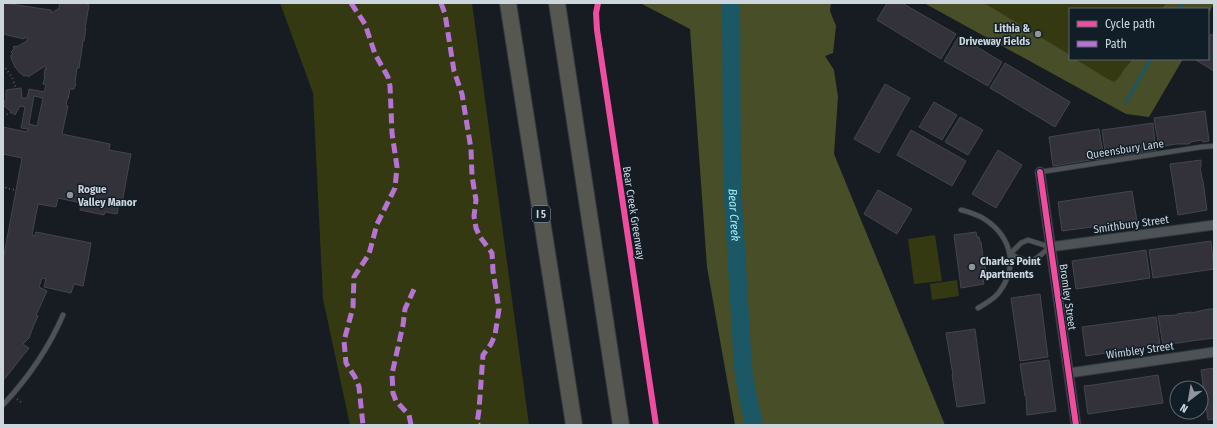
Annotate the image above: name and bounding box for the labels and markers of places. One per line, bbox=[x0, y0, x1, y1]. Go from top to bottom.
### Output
place label: Lithia & Driveway Fields bbox=[959, 22, 1030, 48]
marker: Lithia & Driveway Fields bbox=[1033, 29, 1043, 39]
place label: Rogue Valley Manor bbox=[77, 183, 138, 209]
marker: Rogue Valley Manor bbox=[65, 190, 75, 200]
place label: Charles Point Apartments bbox=[979, 255, 1041, 281]
marker: Charles Point Apartments bbox=[967, 262, 977, 272]

